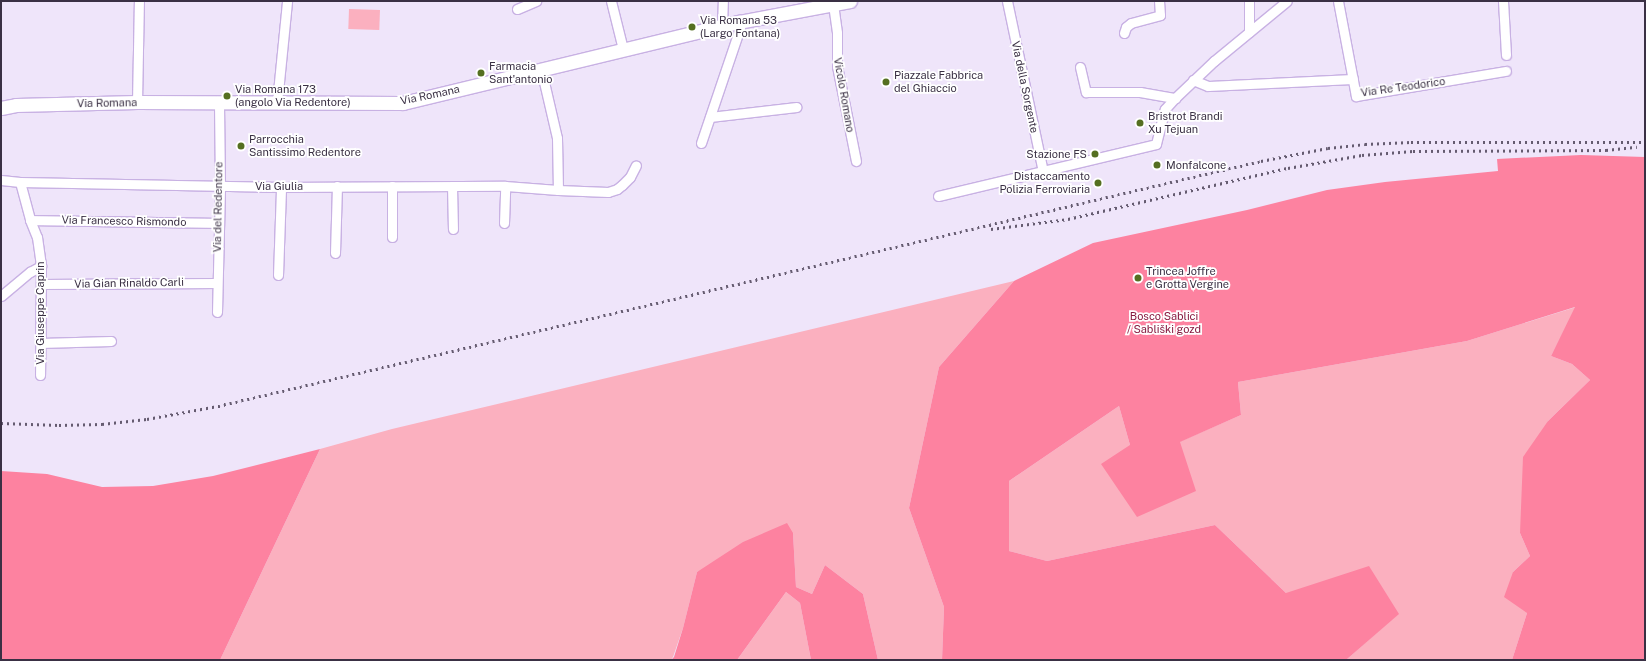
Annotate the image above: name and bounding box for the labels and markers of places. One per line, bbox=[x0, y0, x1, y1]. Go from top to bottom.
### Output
place label: Via Romana 53 (Largo Fontana) bbox=[700, 14, 780, 40]
marker: Via Romana 53 (Largo Fontana) bbox=[687, 22, 697, 32]
place label: Farmacia Sant'antonio bbox=[489, 60, 553, 86]
marker: Farmacia Sant'antonio bbox=[476, 68, 486, 78]
place label: Piazzale Fabbrica del Ghiaccio bbox=[894, 69, 983, 95]
marker: Piazzale Fabbrica del Ghiaccio bbox=[881, 77, 891, 87]
place label: Via Romana 173 (angolo Via Redentore) bbox=[235, 83, 351, 109]
marker: Via Romana 173 (angolo Via Redentore) bbox=[222, 91, 232, 101]
place label: Bristrot Brandi Xu Tejuan bbox=[1148, 110, 1223, 136]
marker: Bristrot Brandi Xu Tejuan bbox=[1135, 118, 1145, 128]
place label: Parrocchia Santissimo Redentore bbox=[249, 133, 361, 159]
marker: Parrocchia Santissimo Redentore bbox=[236, 141, 246, 151]
place label: Stazione FS bbox=[1026, 147, 1087, 161]
marker: Stazione FS bbox=[1090, 149, 1100, 159]
place label: Monfalcone bbox=[1166, 158, 1226, 172]
marker: Monfalcone bbox=[1151, 159, 1163, 171]
place label: Distaccamento Polizia Ferroviaria bbox=[999, 170, 1090, 196]
marker: Distaccamento Polizia Ferroviaria bbox=[1093, 178, 1103, 188]
place label: Trincea Joffre e Grotta Vergine bbox=[1146, 265, 1229, 291]
marker: Trincea Joffre e Grotta Vergine bbox=[1133, 273, 1143, 283]

